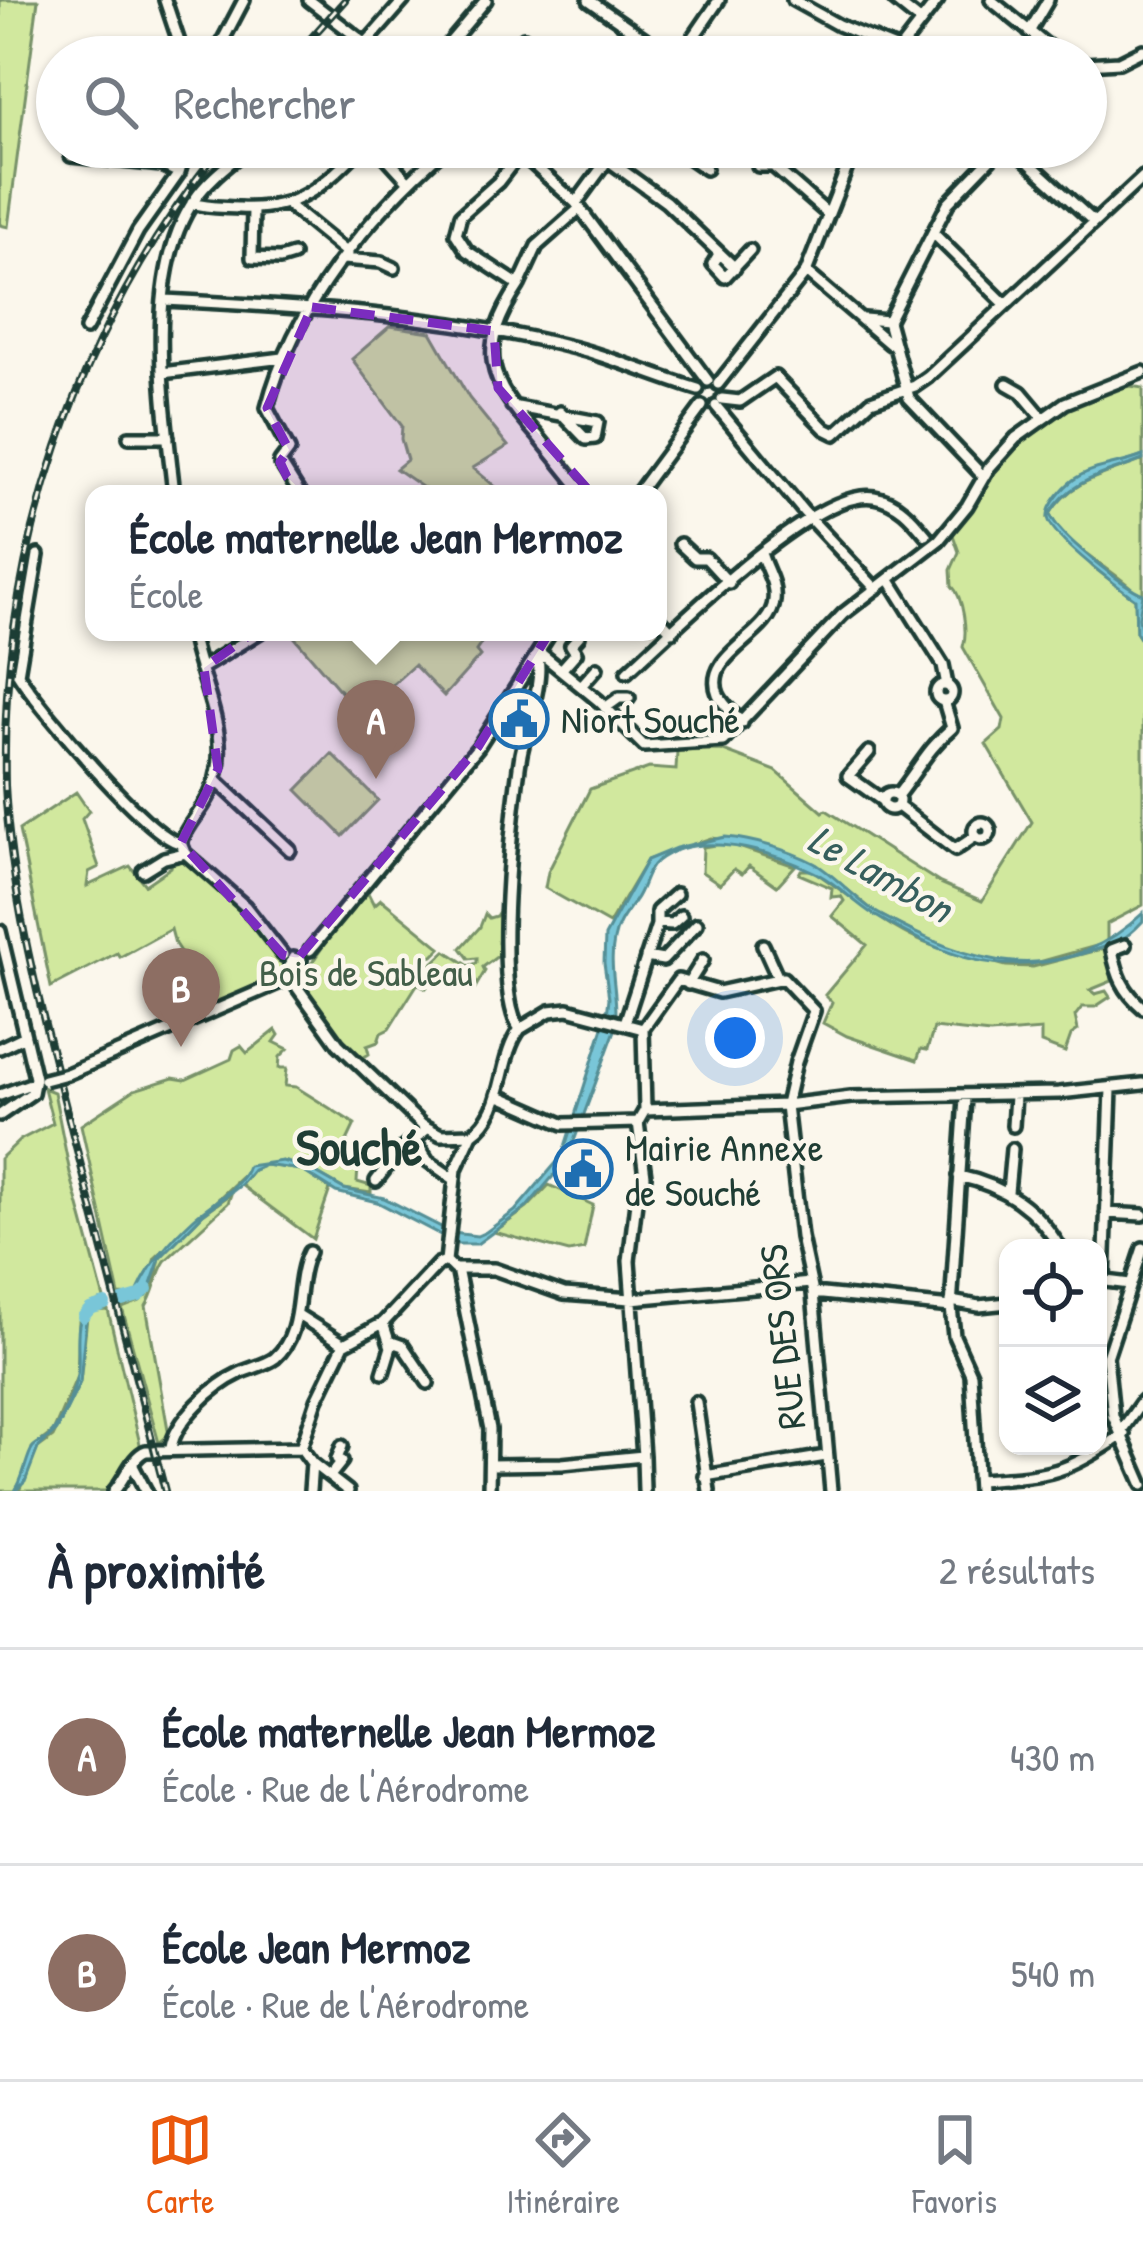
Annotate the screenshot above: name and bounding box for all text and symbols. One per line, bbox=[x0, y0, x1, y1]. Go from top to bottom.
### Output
search box bbox=[36, 36, 1107, 168]
icon: search bbox=[78, 69, 144, 135]
text: Rechercher bbox=[174, 72, 356, 133]
popup bbox=[85, 485, 667, 641]
text: École maternelle Jean Mermoz bbox=[129, 506, 623, 567]
text: École bbox=[129, 567, 203, 620]
pin: A bbox=[337, 680, 415, 779]
public building icon: Niort Souché bbox=[488, 688, 550, 750]
place label: Niort Souché bbox=[561, 692, 740, 745]
water label: Le Lambon bbox=[799, 810, 966, 937]
park label: Bois de Sableau bbox=[259, 945, 473, 998]
pin: B bbox=[142, 948, 220, 1047]
your location bbox=[705, 1008, 765, 1068]
district label: Souché bbox=[296, 1112, 423, 1181]
place label: Mairie Annexe de Souché bbox=[625, 1120, 823, 1218]
public building icon: Mairie Annexe de Souché bbox=[552, 1138, 614, 1200]
map controls bbox=[999, 1239, 1107, 1455]
button: locate bbox=[999, 1239, 1107, 1347]
street label: RUE DES ORS bbox=[745, 1242, 818, 1432]
button: layers bbox=[999, 1347, 1107, 1455]
text: À proximité bbox=[48, 1535, 265, 1604]
text: 2 résultats bbox=[939, 1543, 1095, 1596]
text: École maternelle Jean Mermoz bbox=[162, 1700, 655, 1761]
text: A bbox=[77, 1730, 97, 1783]
text: 430 m bbox=[1010, 1730, 1095, 1783]
text: École · Rue de l'Aérodrome bbox=[162, 1761, 529, 1814]
text: École Jean Mermoz bbox=[162, 1916, 471, 1977]
text: B bbox=[77, 1946, 97, 1999]
text: 540 m bbox=[1011, 1946, 1095, 1999]
text: École · Rue de l'Aérodrome bbox=[162, 1977, 529, 2030]
tab: Carte bbox=[146, 2107, 214, 2223]
tab: Itinéraire bbox=[507, 2107, 620, 2223]
tab: Favoris bbox=[912, 2107, 997, 2223]

